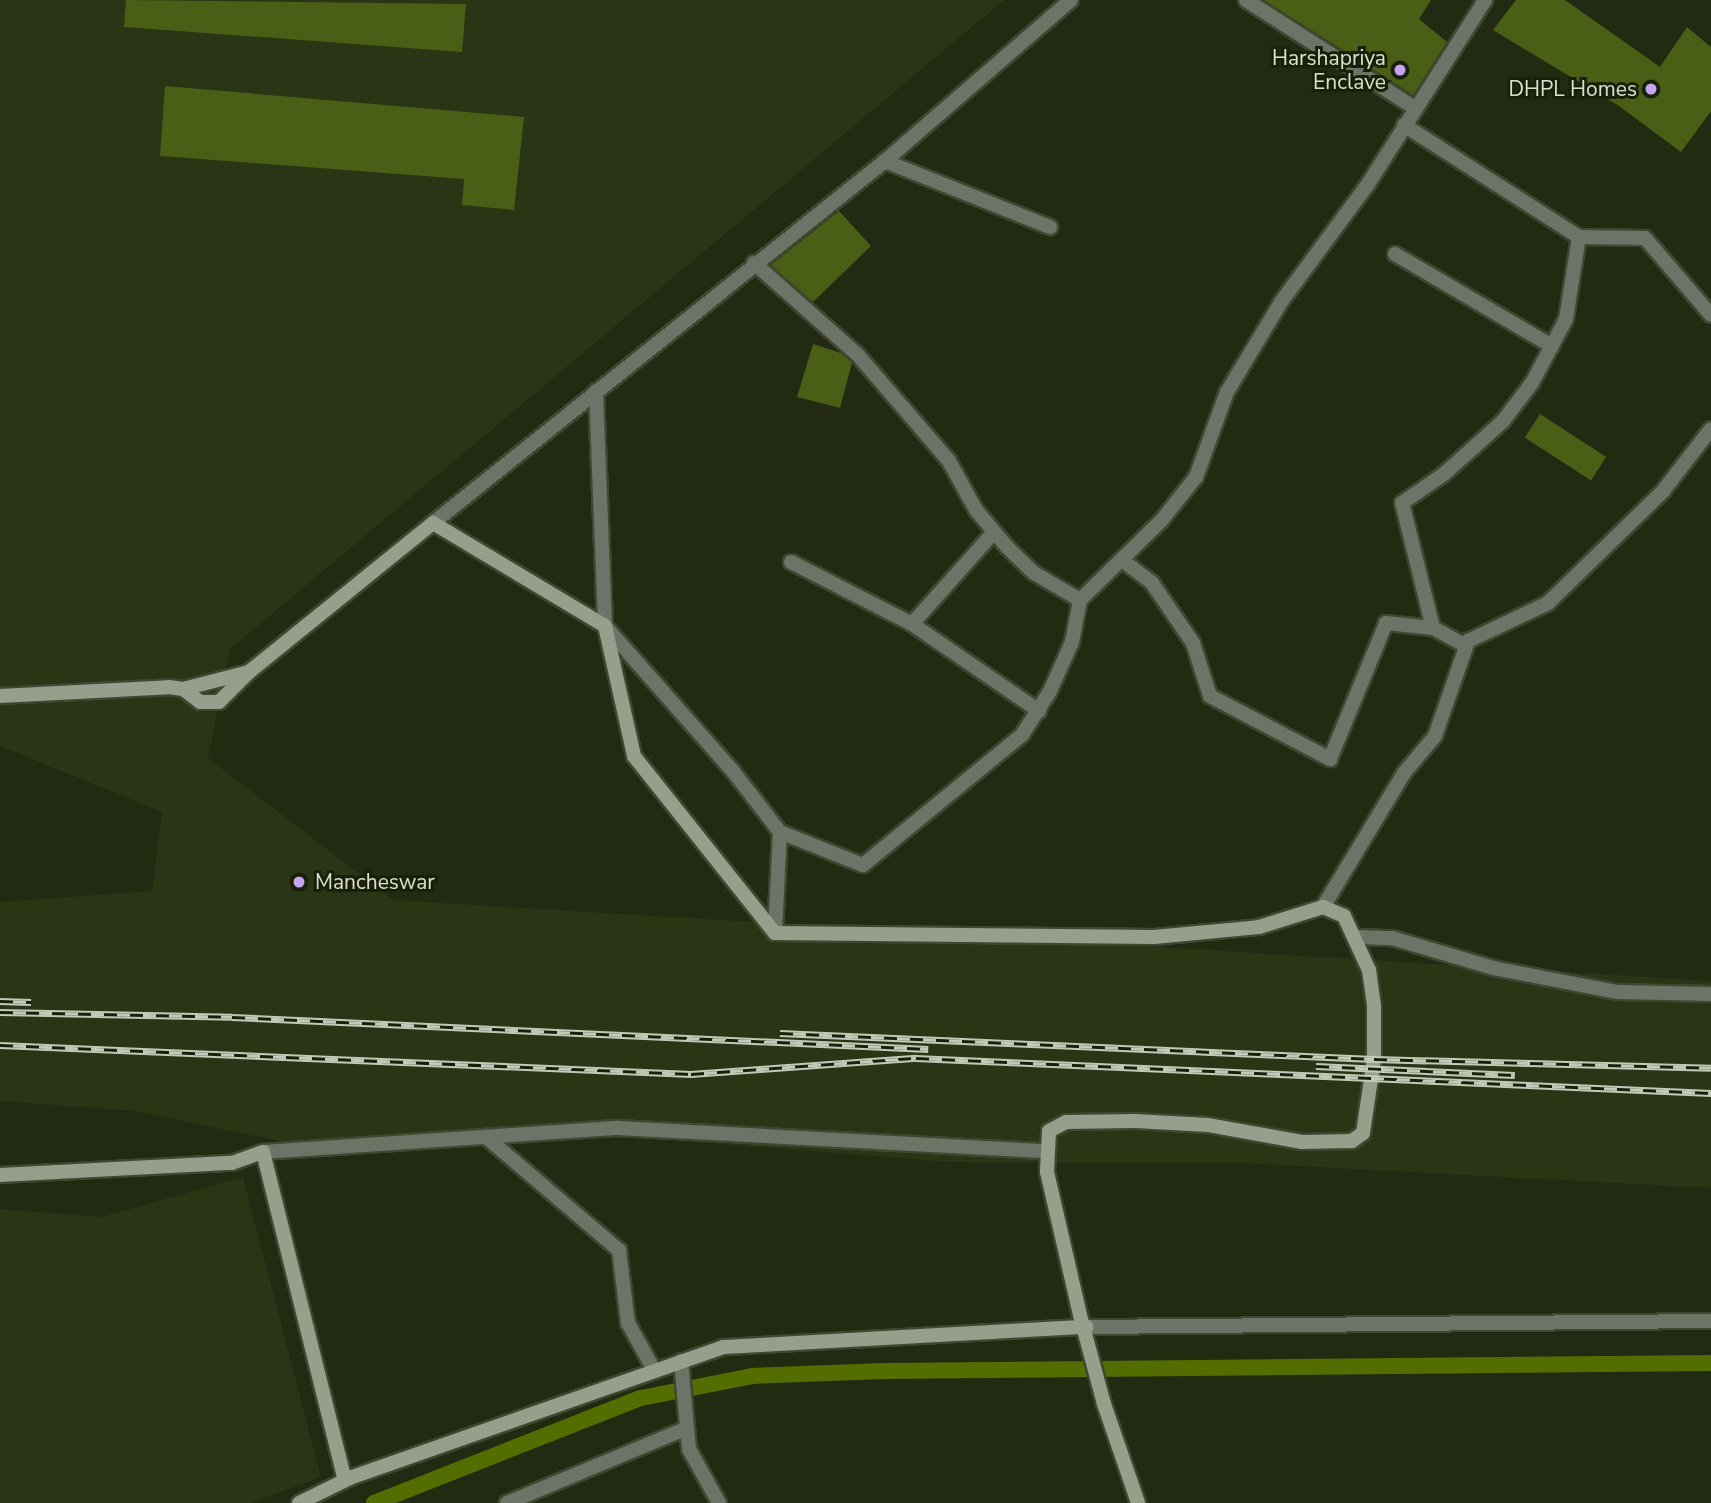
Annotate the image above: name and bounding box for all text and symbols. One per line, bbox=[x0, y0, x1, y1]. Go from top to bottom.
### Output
place label: Harshapriya Enclave bbox=[1272, 45, 1386, 95]
marker: Harshapriya Enclave bbox=[1392, 62, 1408, 78]
place label: DHPL Homes bbox=[1508, 76, 1637, 102]
marker: DHPL Homes bbox=[1643, 81, 1659, 97]
place label: Mancheswar bbox=[315, 869, 435, 895]
marker: Mancheswar bbox=[289, 872, 309, 892]

